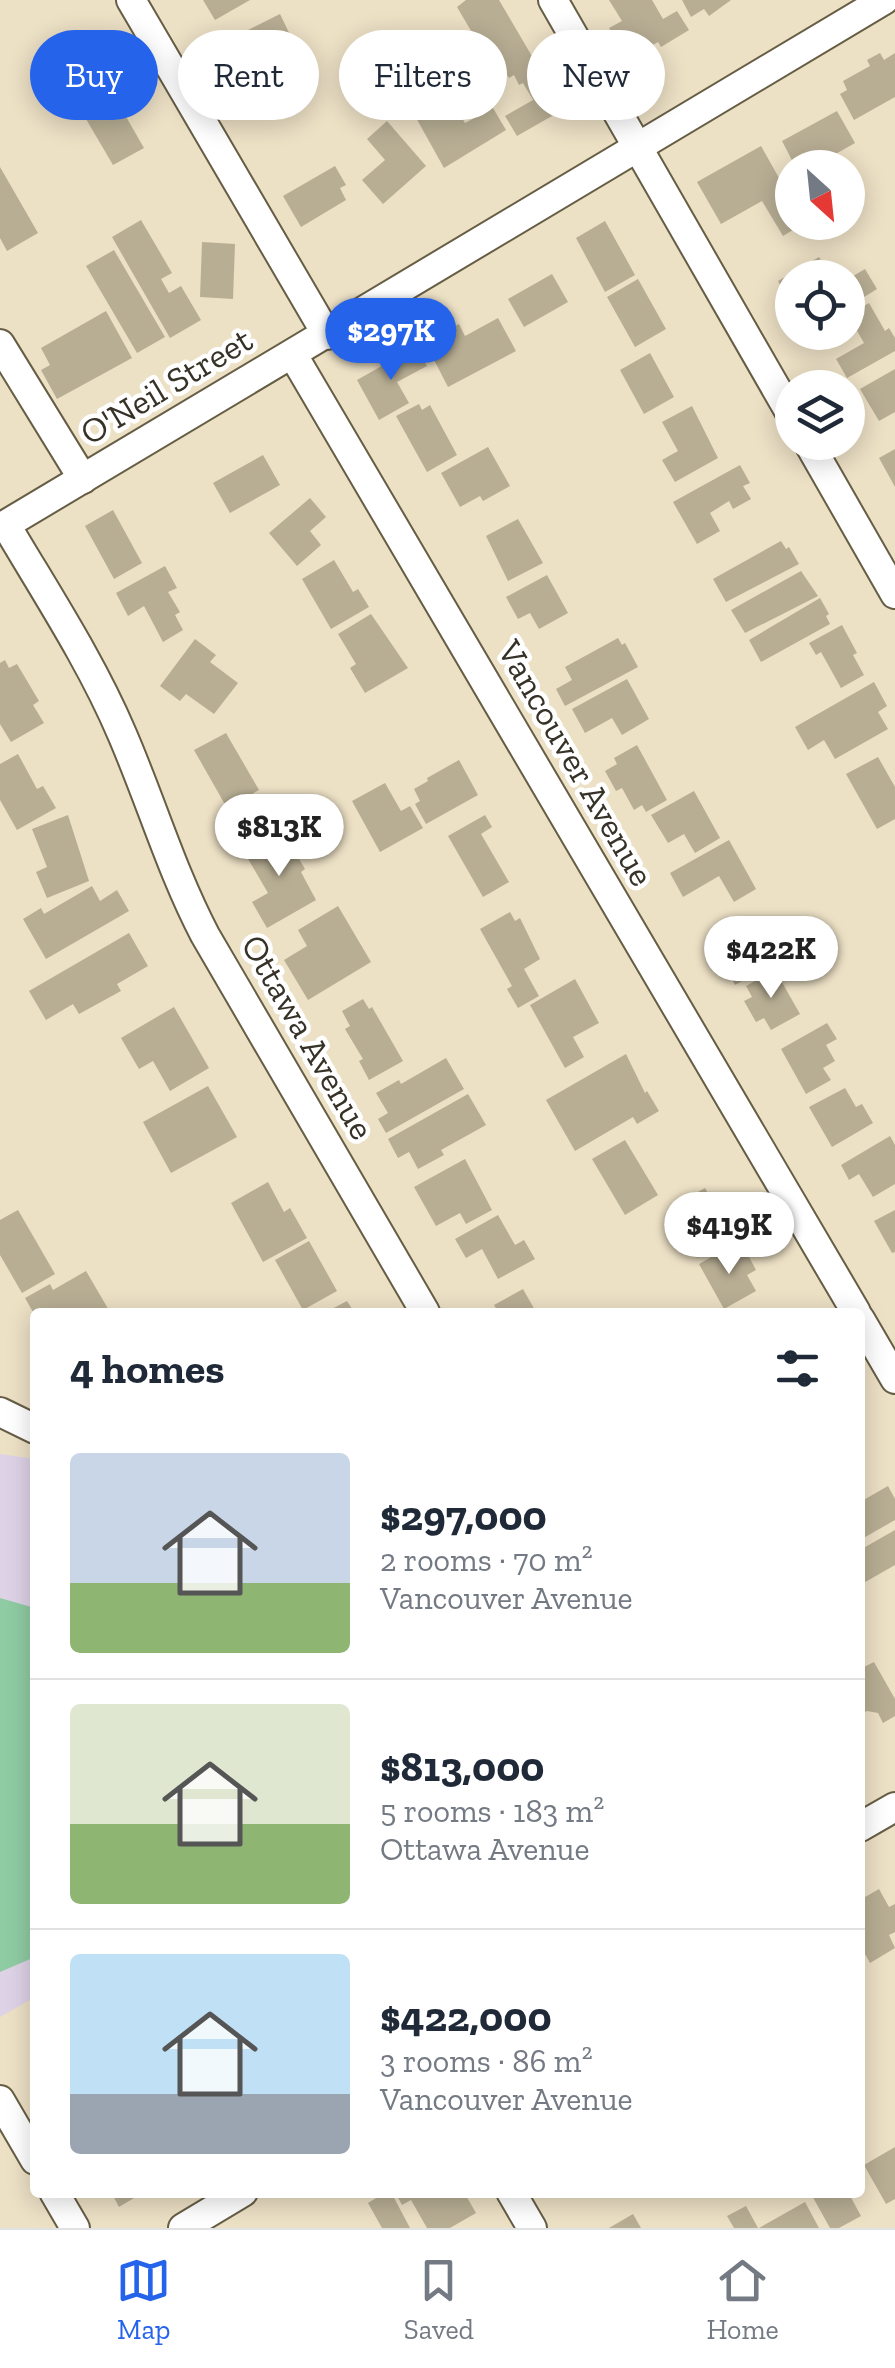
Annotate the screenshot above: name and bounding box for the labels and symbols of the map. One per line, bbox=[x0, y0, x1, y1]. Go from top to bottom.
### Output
north arrow bbox=[775, 150, 865, 240]
pin: $297K bbox=[321, 298, 461, 383]
street label: O'Neil Street bbox=[72, 318, 260, 454]
street label: Vancouver Avenue bbox=[488, 632, 663, 893]
pin: $813K bbox=[209, 794, 349, 879]
pin: $422K bbox=[701, 916, 841, 1001]
street label: Ottawa Avenue bbox=[233, 927, 383, 1147]
pin: $419K bbox=[659, 1192, 799, 1277]

